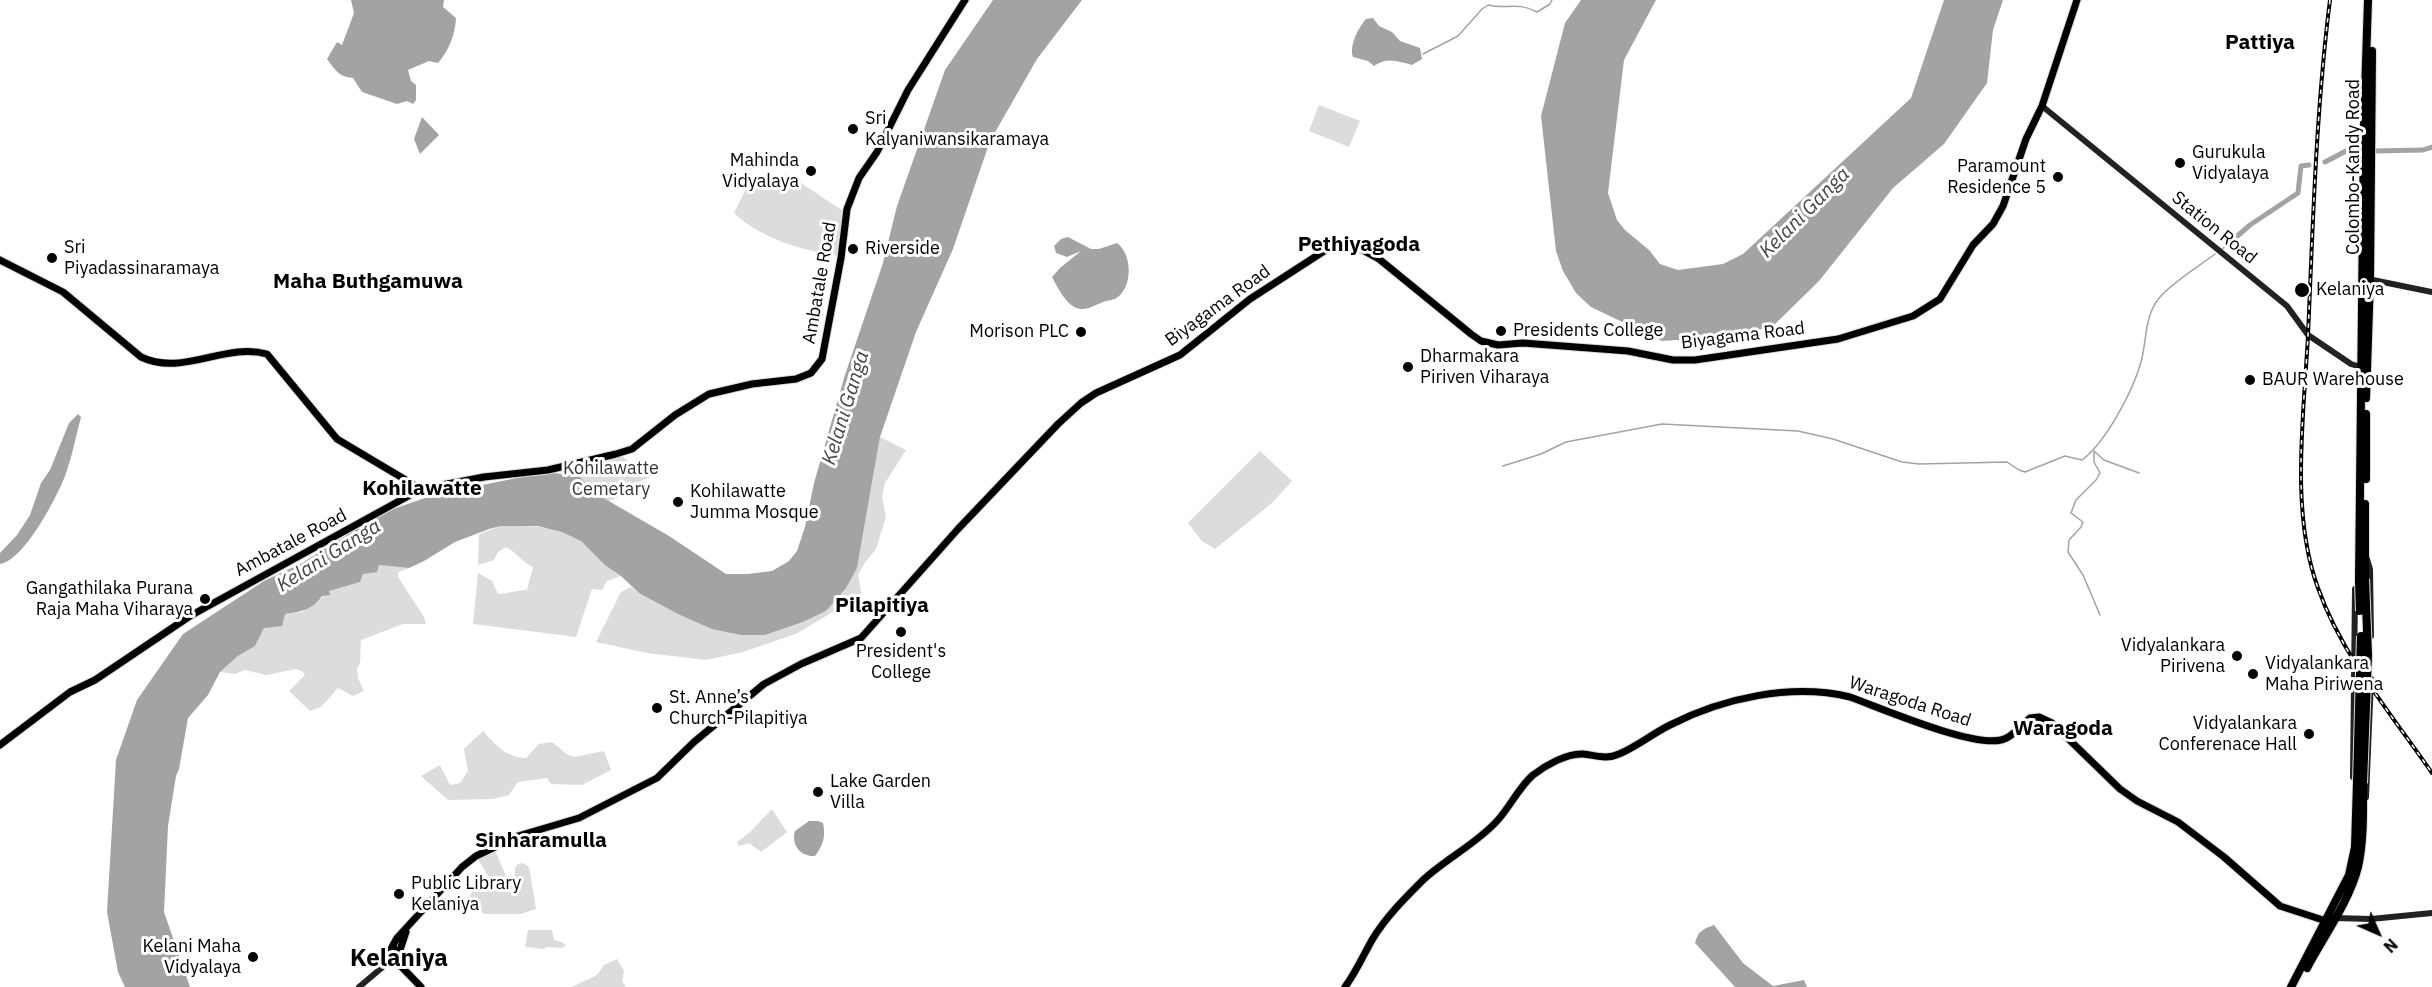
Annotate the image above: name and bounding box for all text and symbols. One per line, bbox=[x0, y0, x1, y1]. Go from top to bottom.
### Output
district label: Pattiya bbox=[2225, 30, 2295, 56]
street label: Colombo-Kandy Road bbox=[2343, 79, 2365, 255]
place label: Sri Kalyaniwansikaramaya bbox=[865, 108, 1049, 150]
marker: Sri Kalyaniwansikaramaya bbox=[846, 122, 860, 136]
place label: Gurukula Vidyalaya bbox=[2192, 142, 2269, 184]
place label: Mahinda Vidyalaya bbox=[722, 150, 799, 192]
place label: Paramount Residence 5 bbox=[1947, 156, 2046, 198]
marker: Gurukula Vidyalaya bbox=[2173, 156, 2187, 170]
water label: Kelani Ganga bbox=[1755, 163, 1855, 263]
marker: Mahinda Vidyalaya bbox=[804, 164, 818, 178]
marker: Paramount Residence 5 bbox=[2051, 170, 2065, 184]
street label: Station Road bbox=[2167, 187, 2261, 269]
street label: Ambatale Road bbox=[799, 220, 841, 346]
district label: Pethiyagoda bbox=[1298, 232, 1420, 258]
place label: Sri Piyadassinaramaya bbox=[64, 237, 219, 280]
place label: Riverside bbox=[865, 238, 940, 260]
marker: Riverside bbox=[846, 242, 860, 256]
marker: Sri Piyadassinaramaya bbox=[45, 251, 59, 265]
street label: Biyagama Road bbox=[1161, 261, 1275, 351]
district label: Maha Buthgamuwa bbox=[273, 269, 463, 295]
place label: Kelaniya bbox=[2316, 279, 2384, 301]
marker: Kelaniya bbox=[2293, 281, 2311, 299]
street label: Biyagama Road bbox=[1680, 318, 1806, 354]
place label: Presidents College bbox=[1513, 320, 1663, 342]
place label: Morison PLC bbox=[969, 321, 1069, 343]
marker: Presidents College bbox=[1494, 324, 1508, 338]
marker: Morison PLC bbox=[1074, 325, 1088, 339]
place label: Dharmakara Piriven Viharaya bbox=[1420, 346, 1549, 388]
water label: Kelani Ganga bbox=[817, 348, 875, 468]
marker: Dharmakara Piriven Viharaya bbox=[1401, 360, 1415, 374]
place label: BAUR Warehouse bbox=[2262, 369, 2404, 391]
marker: BAUR Warehouse bbox=[2243, 373, 2257, 387]
park label: Kohilawatte Cemetary bbox=[563, 458, 659, 500]
district label: Kohilawatte bbox=[362, 476, 482, 502]
place label: Kohilawatte Jumma Mosque bbox=[690, 481, 819, 524]
marker: Kohilawatte Jumma Mosque bbox=[671, 495, 685, 509]
street label: Ambatale Road bbox=[231, 504, 351, 582]
water label: Kelani Ganga bbox=[273, 515, 385, 597]
place label: Gangathilaka Purana Raja Maha Viharaya bbox=[26, 578, 193, 620]
marker: Gangathilaka Purana Raja Maha Viharaya bbox=[198, 592, 212, 606]
district label: Pilapitiya bbox=[835, 593, 929, 619]
marker: President's College bbox=[894, 625, 908, 639]
place label: Vidyalankara Pirivena bbox=[2121, 635, 2225, 678]
place label: President's College bbox=[856, 641, 946, 684]
marker: Vidyalankara Pirivena bbox=[2230, 649, 2244, 663]
place label: Vidyalankara Maha Piriwena bbox=[2265, 653, 2383, 696]
marker: Vidyalankara Maha Piriwena bbox=[2246, 667, 2260, 681]
street label: Waragoda Road bbox=[1846, 672, 1974, 732]
place label: St. Anne’s Church-Pilapitiya bbox=[669, 687, 808, 730]
marker: St. Anne’s Church-Pilapitiya bbox=[650, 701, 664, 715]
place label: Vidyalankara Conferenace Hall bbox=[2159, 713, 2297, 756]
district label: Waragoda bbox=[2013, 716, 2113, 742]
marker: Vidyalankara Conferenace Hall bbox=[2302, 727, 2316, 741]
place label: Lake Garden Villa bbox=[830, 771, 931, 814]
marker: Lake Garden Villa bbox=[811, 785, 825, 799]
district label: Sinharamulla bbox=[475, 828, 607, 854]
place label: Public Library Kelaniya bbox=[411, 873, 521, 916]
marker: Public Library Kelaniya bbox=[392, 887, 406, 901]
north arrow bbox=[2348, 903, 2408, 963]
text: N bbox=[2380, 935, 2402, 957]
place label: Kelani Maha Vidyalaya bbox=[143, 936, 241, 978]
district label: Kelaniya bbox=[350, 945, 448, 973]
marker: Kelani Maha Vidyalaya bbox=[246, 950, 260, 964]

